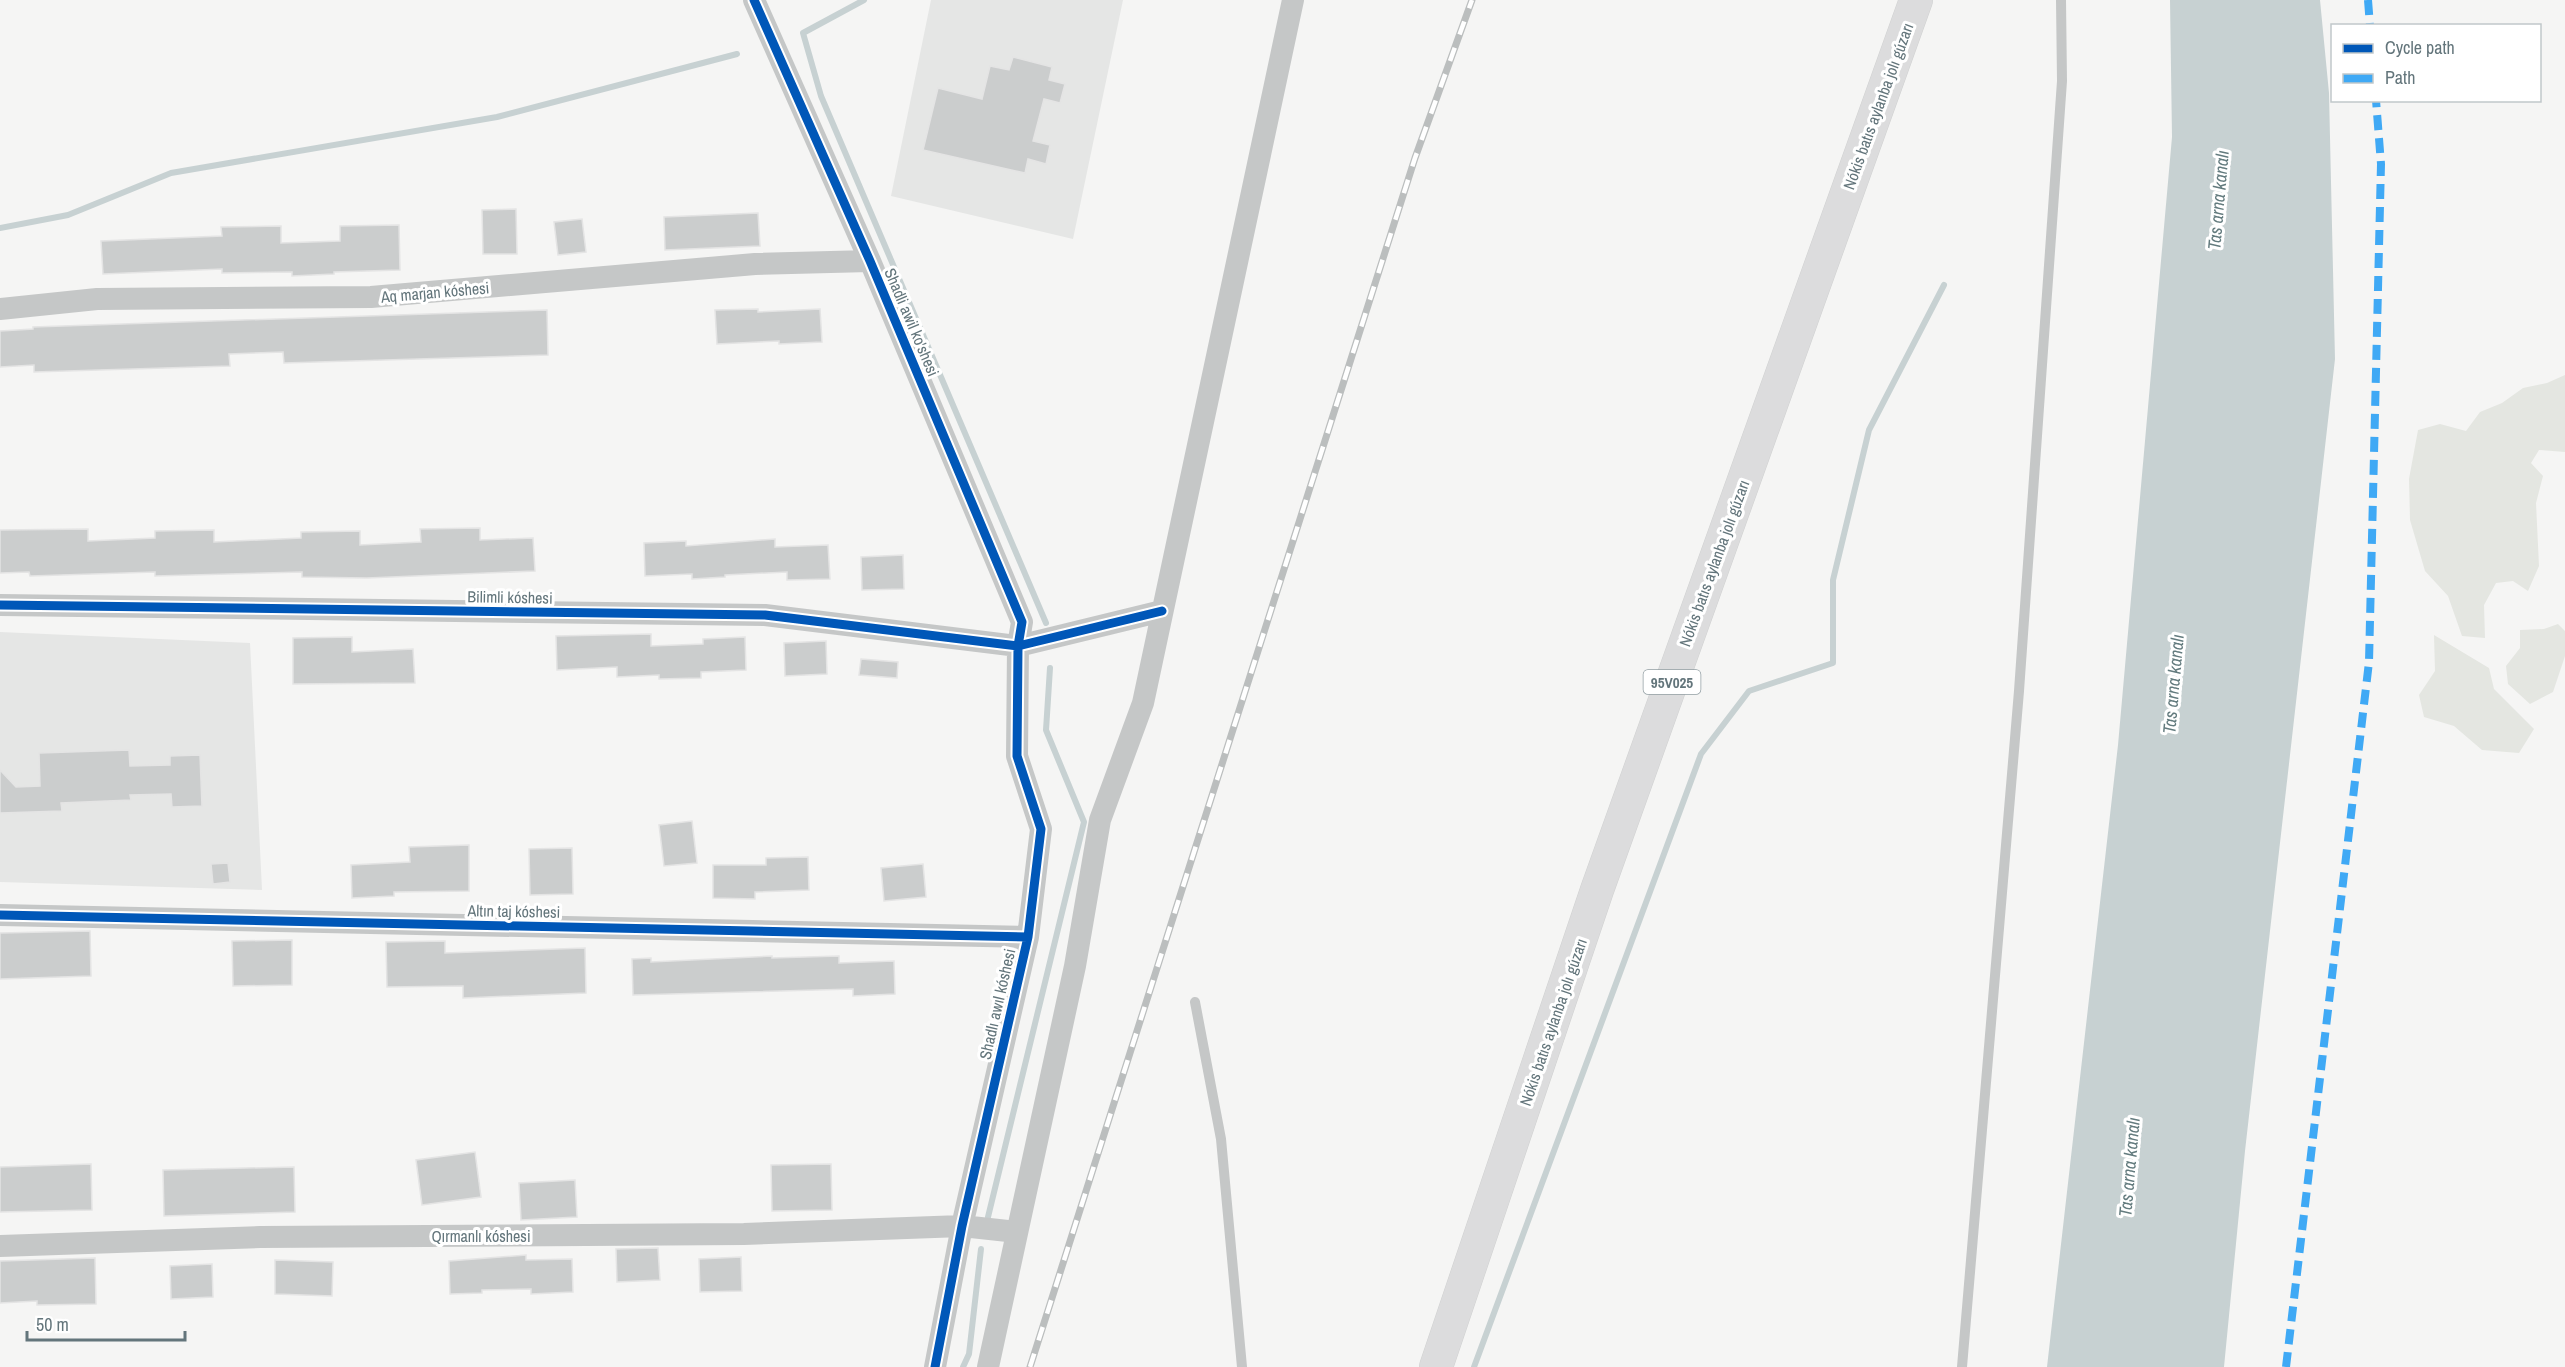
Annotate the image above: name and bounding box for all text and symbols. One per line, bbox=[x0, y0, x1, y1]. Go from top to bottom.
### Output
street label: Nókis batıs aylanba jolı gúzarı bbox=[1838, 20, 1918, 192]
legend bbox=[2331, 24, 2541, 102]
text: Cycle path bbox=[2385, 35, 2455, 60]
text: Path bbox=[2385, 65, 2415, 90]
water label: Tas arna kanalı bbox=[2201, 149, 2235, 251]
street label: Shadli awil ko'shesi bbox=[879, 265, 945, 379]
street label: Aq marjan kóshesi bbox=[379, 276, 490, 308]
street label: Nókis batıs aylanba jolı gúzarı bbox=[1674, 477, 1754, 649]
street label: Bilimli kóshesi bbox=[467, 585, 553, 609]
water label: Tas arna kanalı bbox=[2156, 633, 2190, 735]
road number: 95V025 bbox=[1644, 670, 1700, 694]
street label: Altın taj kóshesi bbox=[467, 899, 560, 923]
street label: Nókis batıs aylanba jolı gúzarı bbox=[1514, 935, 1592, 1109]
street label: Shadlı awıl kóshesi bbox=[974, 946, 1020, 1062]
water label: Tas arna kanalı bbox=[2112, 1116, 2146, 1218]
street label: Qırmanlı kóshesi bbox=[431, 1225, 531, 1247]
scale bar bbox=[27, 1304, 184, 1342]
text: 50 m bbox=[36, 1312, 69, 1337]

